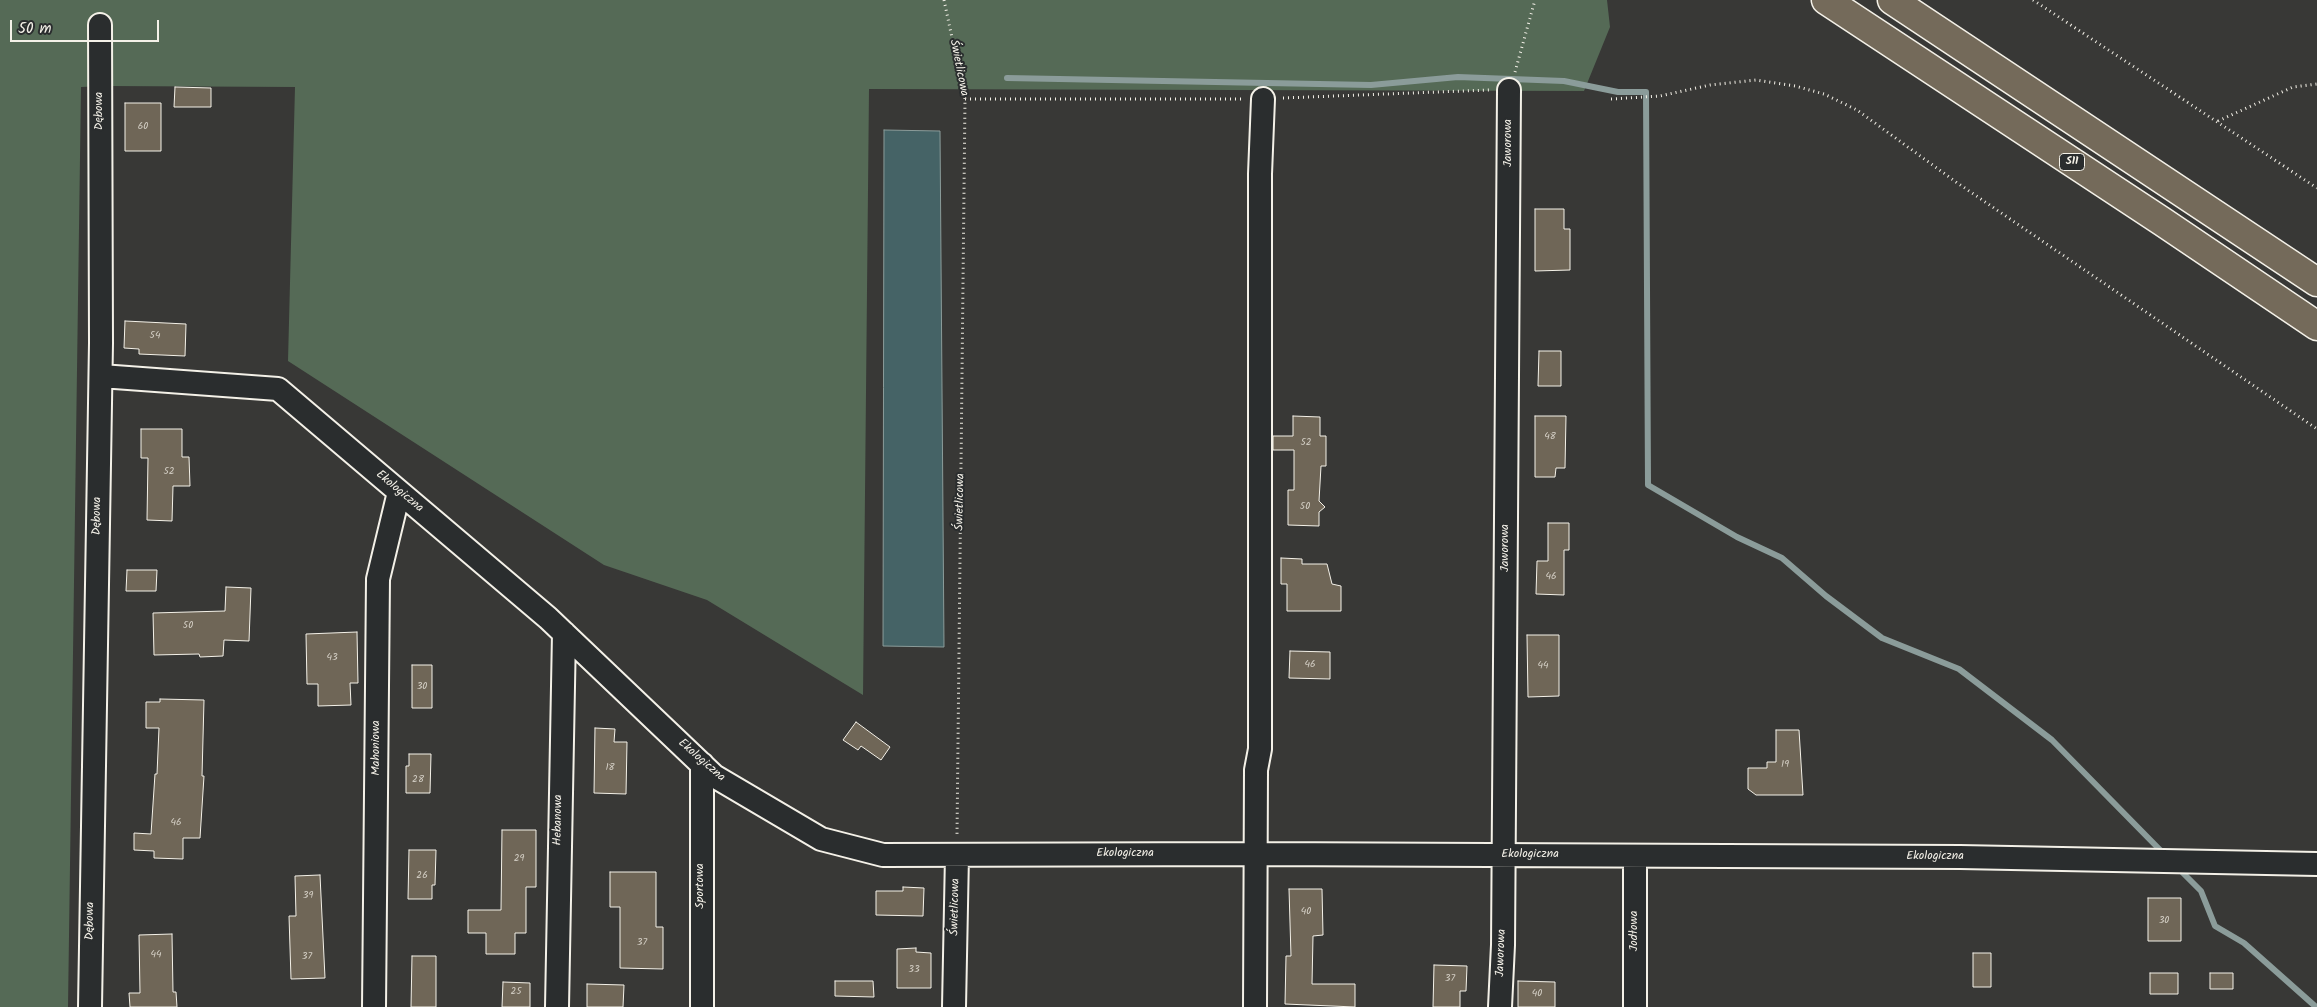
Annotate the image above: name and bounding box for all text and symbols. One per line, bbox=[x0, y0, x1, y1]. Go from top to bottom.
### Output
scale bar bbox=[12, 10, 161, 42]
text: 50 m bbox=[18, 17, 52, 41]
street label: Świetlicowa bbox=[945, 38, 971, 98]
street label: Dębowa bbox=[93, 92, 107, 130]
street label: Jaworowa bbox=[1502, 119, 1516, 167]
house number: 60 bbox=[138, 121, 148, 133]
road number: S11 bbox=[2060, 154, 2084, 170]
house number: 54 bbox=[150, 330, 160, 342]
house number: 48 bbox=[1544, 431, 1556, 443]
house number: 52 bbox=[1300, 437, 1312, 449]
house number: 52 bbox=[163, 466, 175, 478]
street label: Ekologiczna bbox=[372, 468, 426, 516]
street label: Świetlicowa bbox=[953, 473, 969, 531]
street label: Dębowa bbox=[90, 497, 106, 535]
house number: 50 bbox=[1300, 501, 1310, 513]
street label: Jaworowa bbox=[1499, 524, 1513, 572]
house number: 46 bbox=[1545, 571, 1557, 583]
house number: 50 bbox=[183, 620, 193, 632]
house number: 43 bbox=[326, 652, 338, 664]
house number: 46 bbox=[1304, 659, 1316, 671]
house number: 44 bbox=[1537, 660, 1549, 672]
house number: 30 bbox=[417, 681, 427, 693]
street label: Mahoniowa bbox=[370, 720, 384, 776]
street label: Ekologiczna bbox=[675, 737, 727, 785]
house number: 19 bbox=[1781, 759, 1789, 771]
house number: 18 bbox=[605, 762, 615, 774]
house number: 28 bbox=[412, 774, 424, 786]
street label: Hebanowa bbox=[551, 794, 567, 846]
house number: 46 bbox=[170, 817, 182, 829]
street label: Ekologiczna bbox=[1096, 847, 1154, 861]
street label: Ekologiczna bbox=[1501, 848, 1559, 862]
street label: Ekologiczna bbox=[1906, 850, 1964, 864]
house number: 29 bbox=[514, 853, 524, 865]
street label: Sportowa bbox=[694, 863, 708, 909]
house number: 26 bbox=[416, 870, 428, 882]
street label: Świetlicowa bbox=[948, 878, 964, 936]
house number: 39 bbox=[303, 890, 313, 902]
street label: Dębowa bbox=[83, 902, 99, 940]
house number: 40 bbox=[1301, 906, 1311, 918]
street label: Jodłowa bbox=[1628, 911, 1642, 951]
house number: 30 bbox=[2159, 915, 2169, 927]
street label: Jaworowa bbox=[1494, 929, 1510, 977]
house number: 37 bbox=[637, 937, 647, 949]
house number: 44 bbox=[150, 949, 162, 961]
house number: 37 bbox=[302, 951, 312, 963]
house number: 33 bbox=[908, 964, 920, 976]
house number: 37 bbox=[1445, 973, 1455, 985]
house number: 25 bbox=[510, 986, 522, 998]
house number: 40 bbox=[1532, 988, 1542, 1000]

